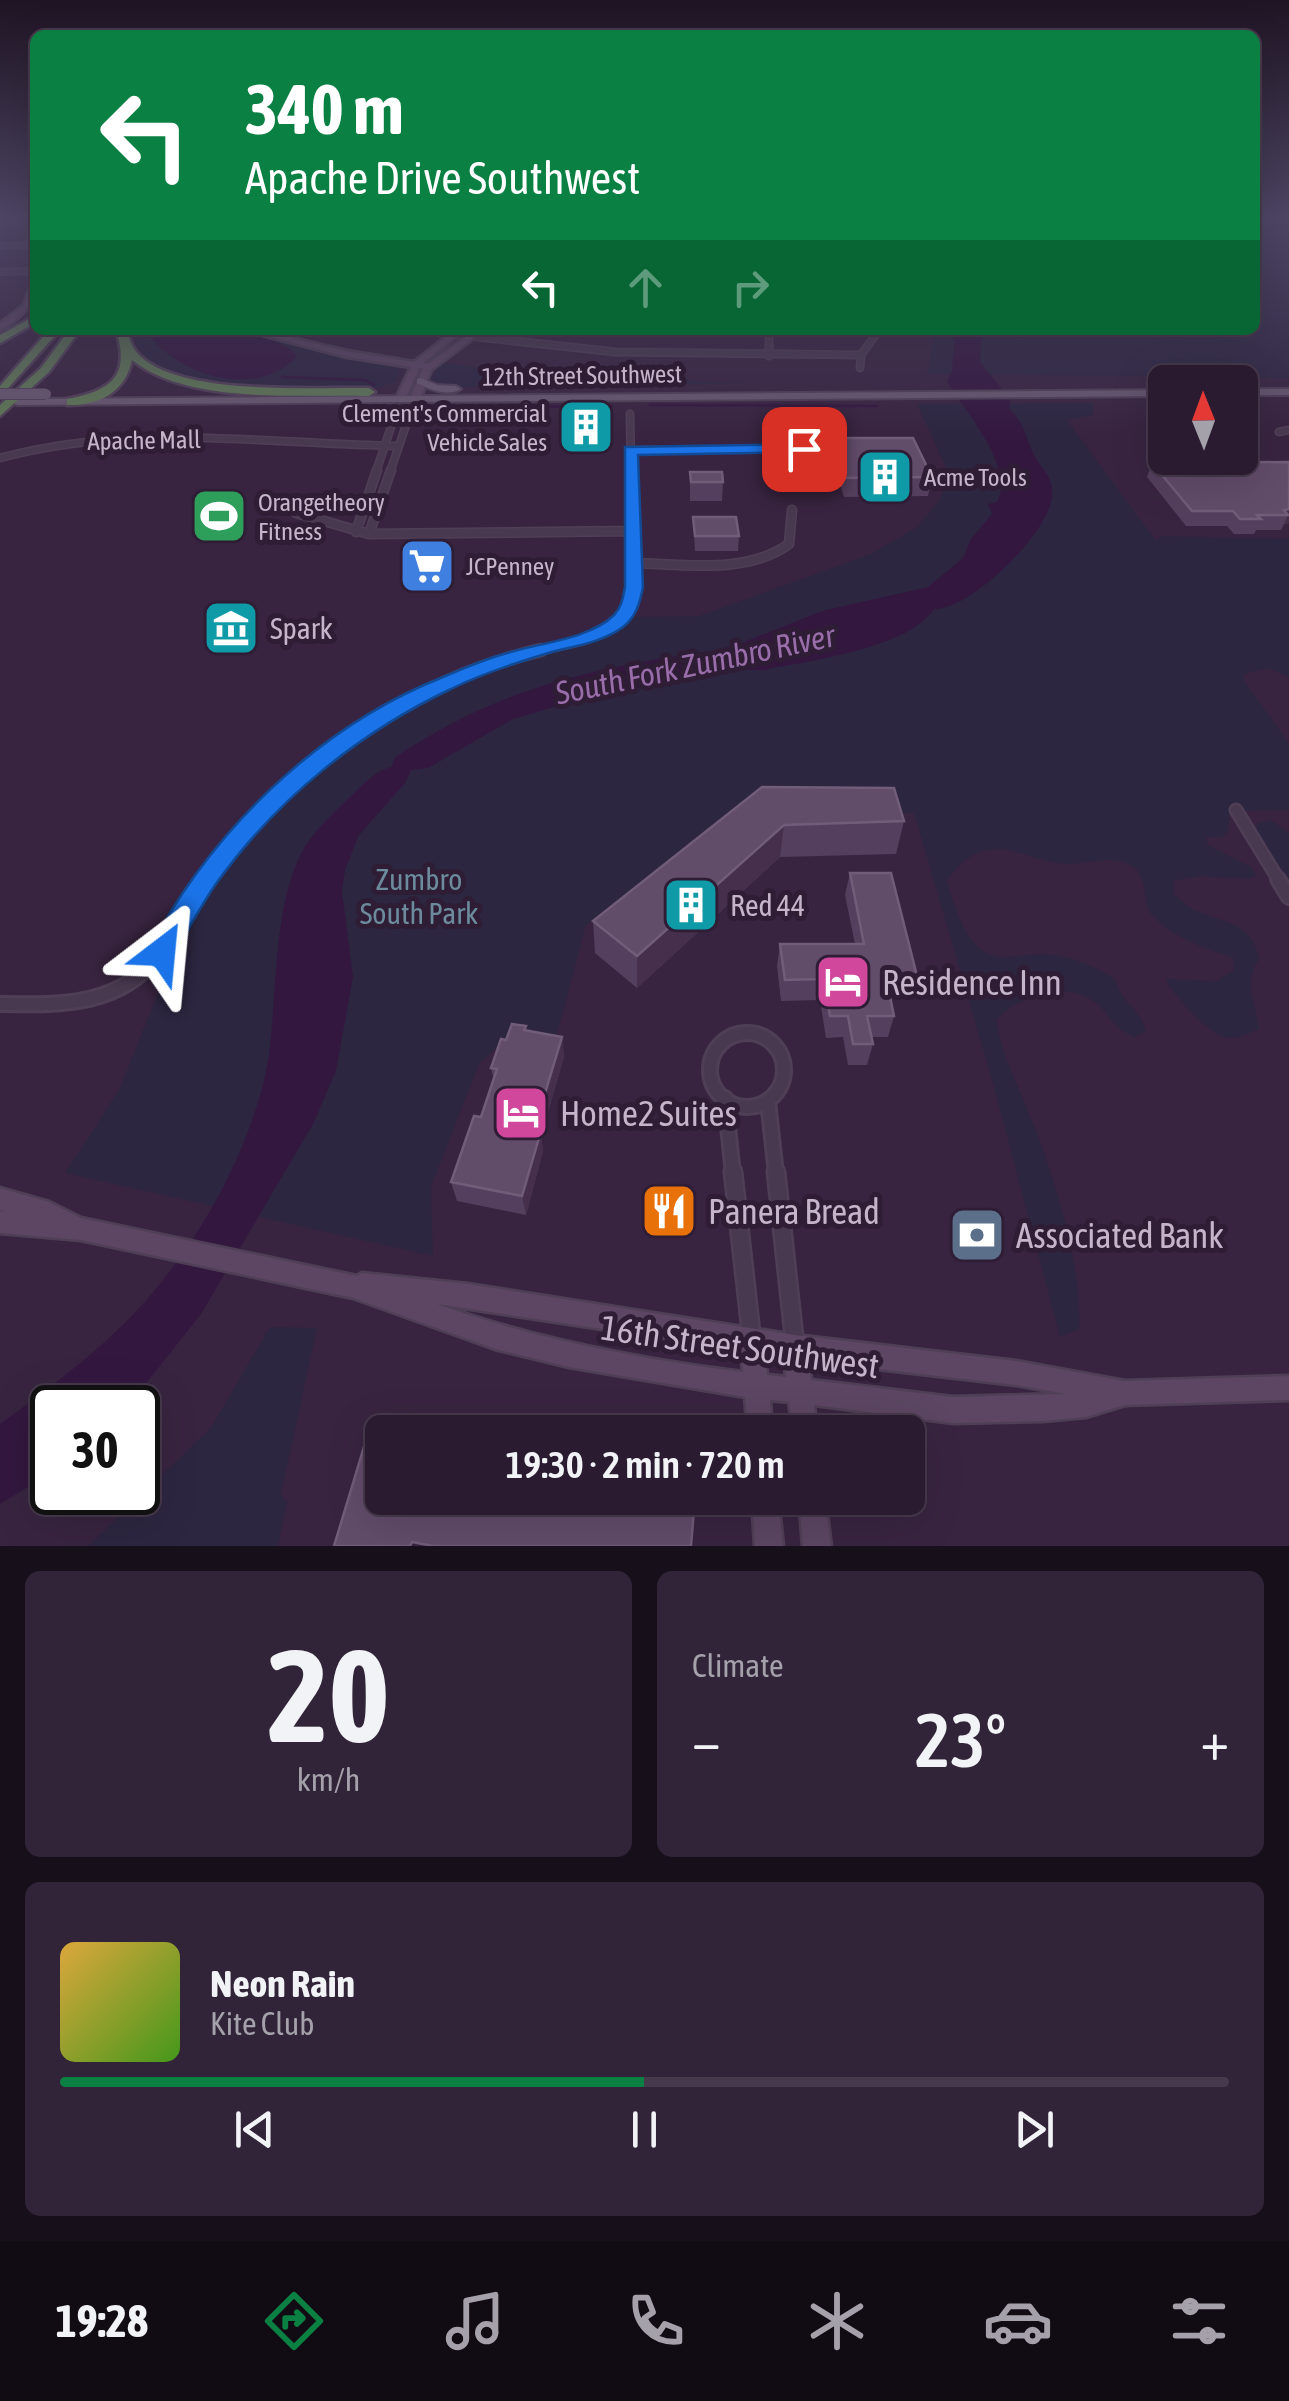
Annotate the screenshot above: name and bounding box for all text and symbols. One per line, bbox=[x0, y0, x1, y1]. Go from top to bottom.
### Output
text: 340 m bbox=[245, 69, 404, 149]
icon: left bbox=[80, 70, 210, 200]
text: Apache Drive Southwest bbox=[245, 152, 640, 204]
icon: left bbox=[513, 260, 568, 315]
icon: ahead bbox=[618, 260, 673, 315]
icon: right bbox=[723, 260, 778, 315]
street label: 12th Street Southwest bbox=[482, 359, 682, 391]
north arrow bbox=[1148, 365, 1258, 475]
map controls bbox=[1148, 365, 1258, 475]
building icon: Clement's Commercial Vehicle Sales bbox=[556, 397, 616, 457]
place label: Clement's Commercial Vehicle Sales bbox=[342, 399, 547, 456]
pin bbox=[762, 407, 847, 492]
icon: arrive bbox=[777, 422, 832, 477]
street label: Apache Mall bbox=[87, 425, 201, 455]
building icon: Acme Tools bbox=[855, 447, 915, 507]
place label: Acme Tools bbox=[924, 463, 1027, 491]
sports icon: Orangetheory Fitness bbox=[189, 486, 249, 546]
place label: Orangetheory Fitness bbox=[258, 488, 385, 545]
supermarket icon: JCPenney bbox=[397, 536, 457, 596]
place label: JCPenney bbox=[466, 552, 554, 580]
museum icon: Spark bbox=[201, 598, 261, 658]
place label: Spark bbox=[270, 611, 333, 645]
water label: South Fork Zumbro River bbox=[551, 616, 839, 712]
park label: Zumbro South Park bbox=[360, 862, 478, 930]
building icon: Red 44 bbox=[661, 875, 721, 935]
place label: Red 44 bbox=[730, 888, 805, 922]
position arrow bbox=[110, 900, 214, 1004]
hotel icon: Residence Inn bbox=[813, 952, 873, 1012]
place label: Residence Inn bbox=[882, 962, 1062, 1002]
hotel icon: Home2 Suites bbox=[491, 1083, 551, 1143]
place label: Home2 Suites bbox=[560, 1093, 737, 1133]
restaurant icon: Panera Bread bbox=[639, 1181, 699, 1241]
place label: Panera Bread bbox=[708, 1191, 880, 1231]
bank icon: Associated Bank bbox=[947, 1205, 1007, 1265]
place label: Associated Bank bbox=[1016, 1215, 1224, 1255]
street label: 16th Street Southwest bbox=[598, 1307, 882, 1385]
speed limit sign: 30 bbox=[30, 1385, 160, 1515]
text: 19:30 · 2 min · 720 m bbox=[505, 1443, 785, 1486]
text: 20 bbox=[267, 1621, 390, 1770]
text: Climate bbox=[692, 1647, 784, 1684]
text: 23° bbox=[915, 1697, 1006, 1783]
text: − bbox=[692, 1709, 721, 1772]
text: + bbox=[1200, 1709, 1229, 1772]
text: km/h bbox=[297, 1761, 360, 1798]
text: Neon Rain bbox=[210, 1962, 355, 2005]
text: Kite Club bbox=[210, 2005, 314, 2042]
icon: previous bbox=[227, 2102, 282, 2157]
icon: pause bbox=[617, 2102, 672, 2157]
icon: next bbox=[1007, 2102, 1062, 2157]
icon: directions bbox=[259, 2286, 329, 2356]
icon: music bbox=[440, 2286, 510, 2356]
icon: phone bbox=[621, 2286, 691, 2356]
icon: climate bbox=[802, 2286, 872, 2356]
icon: car bbox=[983, 2286, 1053, 2356]
icon: filters bbox=[1164, 2286, 1234, 2356]
text: 19:28 bbox=[55, 2295, 148, 2347]

